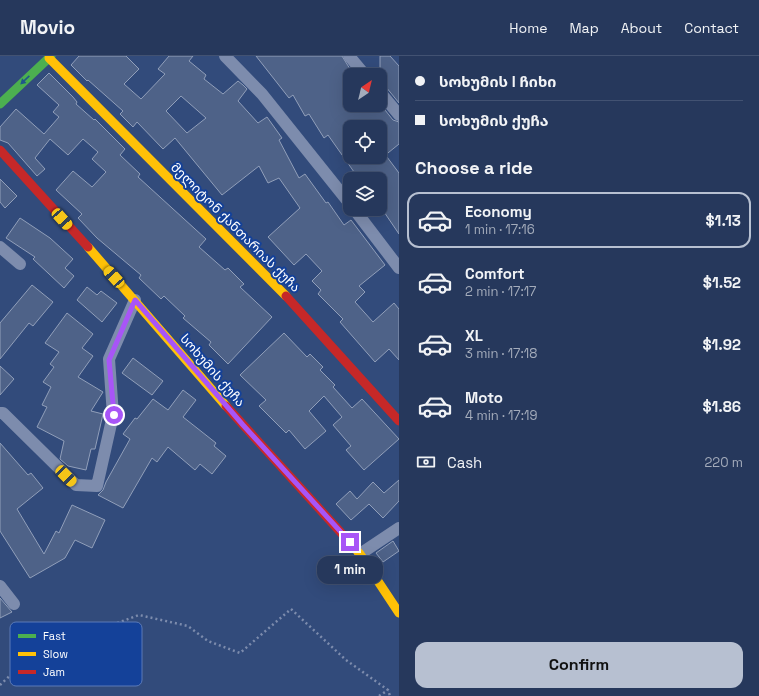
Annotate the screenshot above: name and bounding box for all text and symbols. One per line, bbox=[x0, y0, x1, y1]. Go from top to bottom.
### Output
text: Movio bbox=[20, 15, 75, 40]
text: Home bbox=[509, 19, 547, 37]
text: Map bbox=[569, 19, 599, 37]
text: About bbox=[621, 19, 662, 37]
text: Contact bbox=[684, 19, 739, 37]
north arrow bbox=[343, 68, 387, 112]
map controls bbox=[343, 68, 387, 216]
text: სოხუმის I ჩიხი bbox=[439, 72, 556, 91]
one-way arrow bbox=[20, 75, 30, 85]
text: სოხუმის ქუჩა bbox=[439, 111, 549, 130]
button: locate bbox=[343, 120, 387, 164]
text: Choose a ride bbox=[415, 156, 533, 179]
street label: მელიტონ ქანთარიას ქუჩა bbox=[167, 159, 304, 296]
button: layers bbox=[343, 172, 387, 216]
icon: car bbox=[417, 202, 453, 238]
text: Economy bbox=[465, 202, 532, 221]
car bbox=[50, 206, 74, 232]
text: $1.13 bbox=[706, 211, 741, 230]
text: 1 min · 17:16 bbox=[465, 221, 535, 238]
car bbox=[102, 264, 126, 290]
icon: car bbox=[417, 264, 453, 300]
text: Comfort bbox=[465, 264, 525, 283]
text: $1.52 bbox=[703, 273, 741, 292]
text: 2 min · 17:17 bbox=[465, 283, 536, 300]
icon: car bbox=[417, 326, 453, 362]
text: XL bbox=[465, 326, 483, 345]
street label: სოხუმის ქუჩა bbox=[176, 330, 249, 410]
text: $1.92 bbox=[703, 335, 741, 354]
text: 3 min · 17:18 bbox=[465, 345, 537, 362]
icon: car bbox=[417, 388, 453, 424]
text: Moto bbox=[465, 388, 503, 407]
text: $1.86 bbox=[702, 397, 741, 416]
route start bbox=[105, 406, 123, 424]
text: 4 min · 17:19 bbox=[465, 407, 537, 424]
icon: cash bbox=[415, 451, 437, 473]
text: Cash bbox=[447, 453, 482, 472]
text: 220 m bbox=[704, 454, 743, 471]
car bbox=[53, 463, 79, 489]
route end bbox=[341, 533, 359, 551]
callout: 1 min bbox=[317, 556, 383, 584]
text: 1 min bbox=[334, 561, 366, 578]
legend bbox=[10, 622, 142, 686]
text: Fast bbox=[43, 629, 66, 643]
button: Confirm bbox=[415, 642, 743, 688]
text: Slow bbox=[43, 647, 68, 661]
text: Jam bbox=[43, 665, 65, 679]

